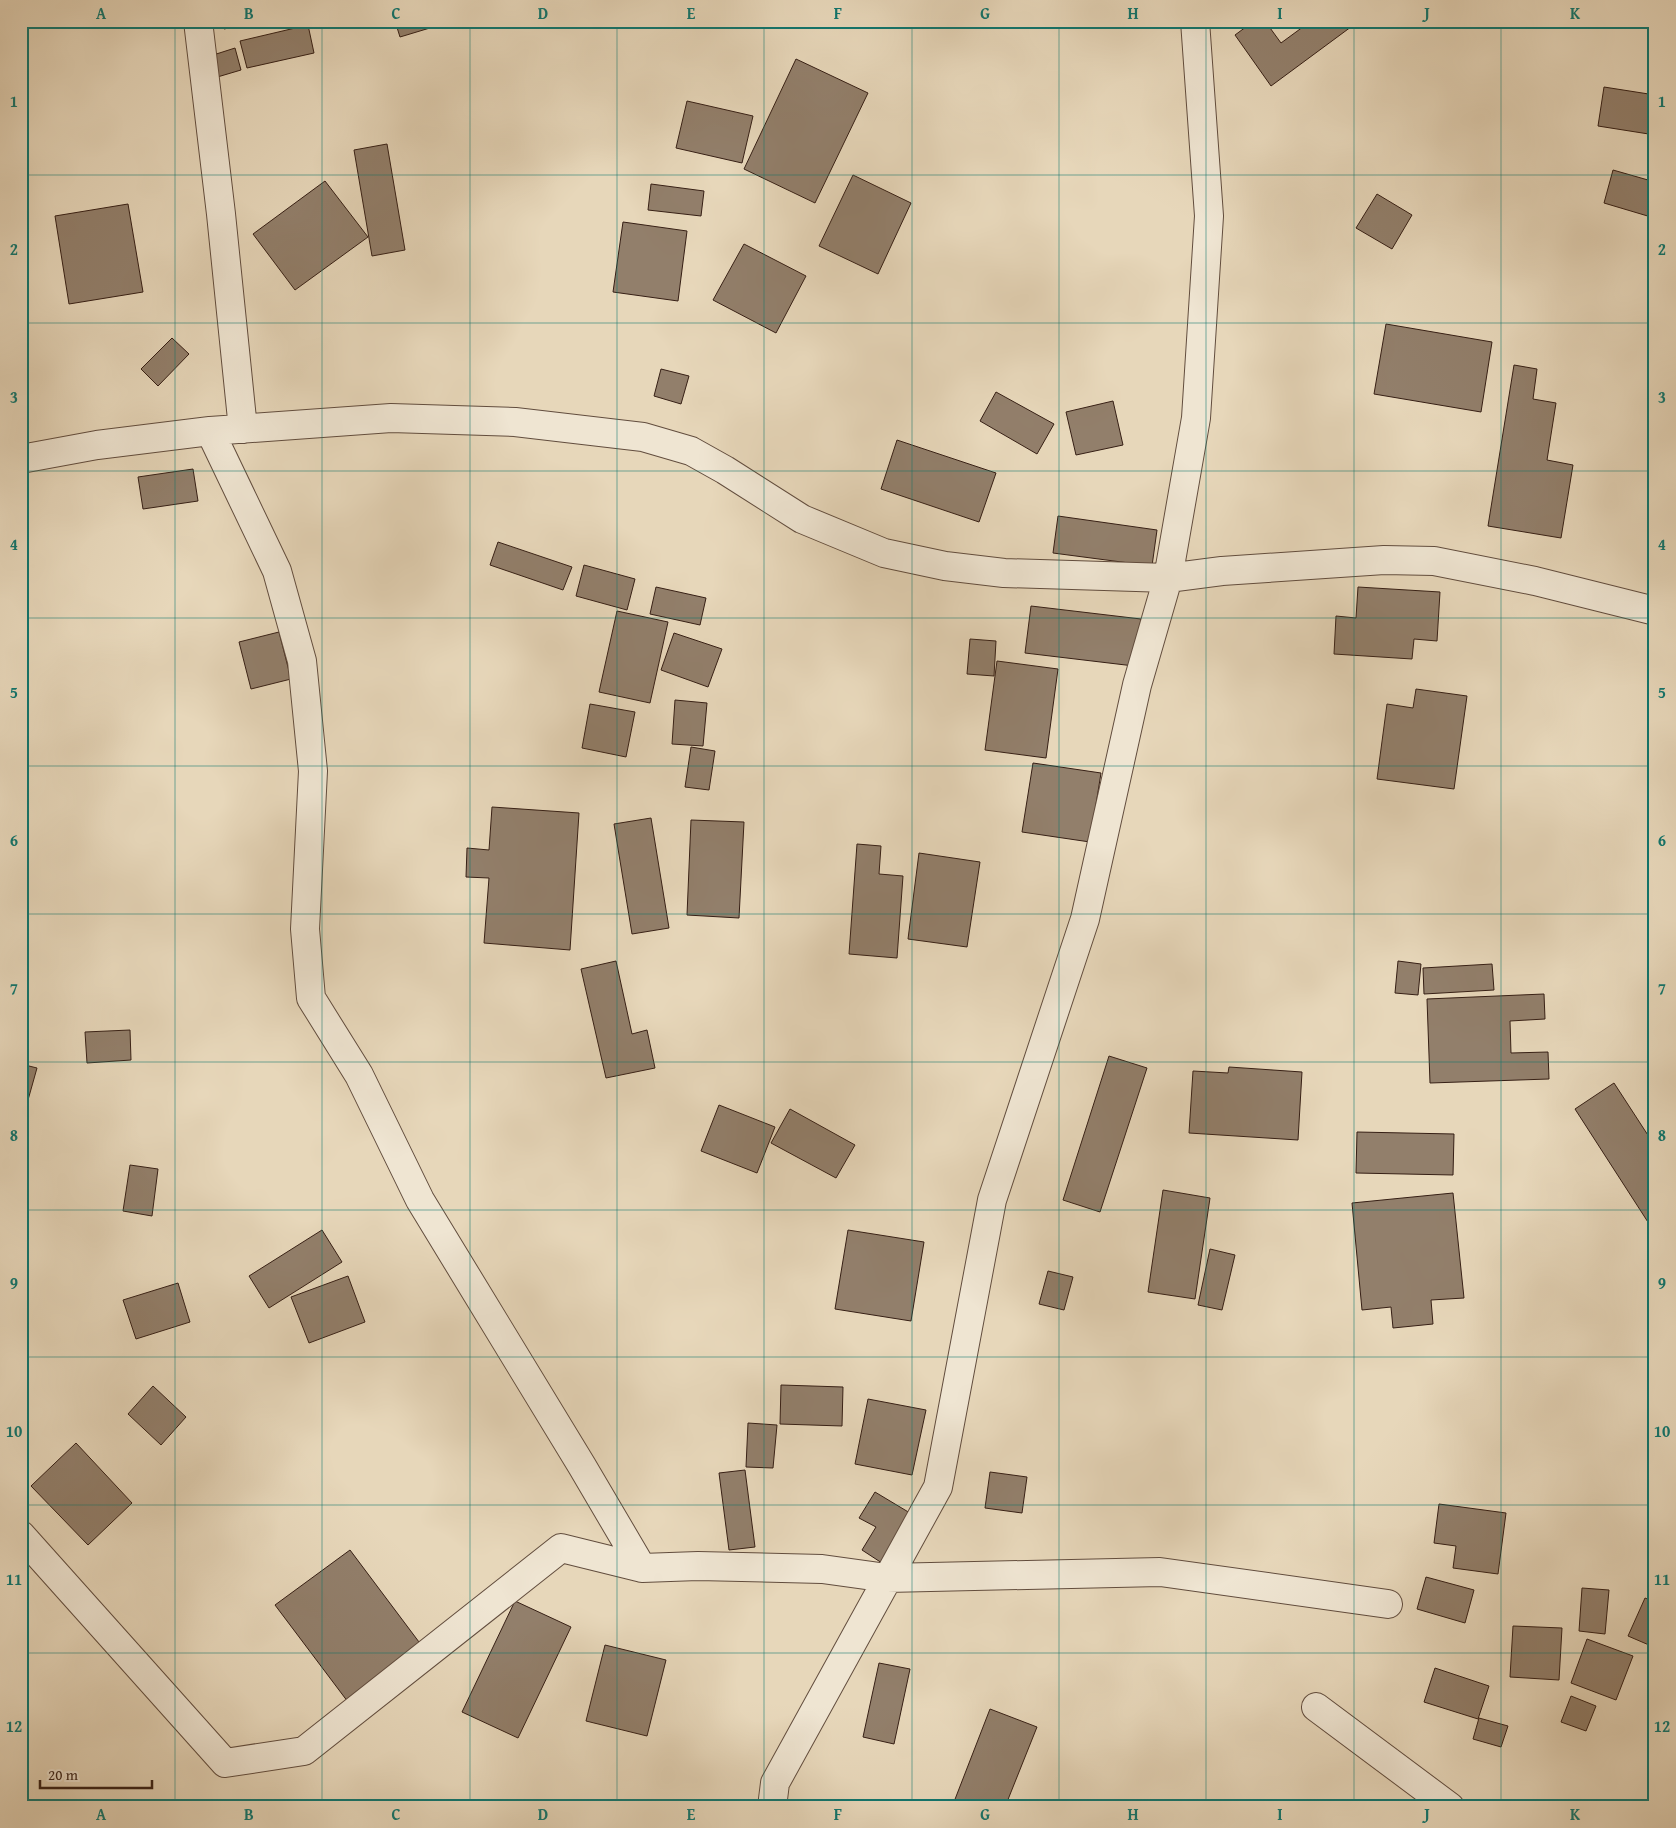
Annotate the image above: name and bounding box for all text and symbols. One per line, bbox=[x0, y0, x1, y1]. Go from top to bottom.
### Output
text: A bbox=[96, 1, 107, 25]
text: B bbox=[244, 1, 254, 25]
text: C bbox=[391, 1, 401, 25]
text: D bbox=[538, 1, 548, 25]
text: E bbox=[687, 1, 696, 25]
text: F bbox=[834, 1, 842, 25]
text: G bbox=[980, 1, 990, 25]
text: H bbox=[1127, 1, 1139, 25]
text: I bbox=[1277, 1, 1283, 25]
text: J bbox=[1421, 1, 1430, 25]
text: K bbox=[1570, 1, 1581, 25]
text: 1 bbox=[10, 89, 18, 113]
text: 1 bbox=[1658, 89, 1666, 113]
text: 2 bbox=[10, 237, 18, 261]
text: 2 bbox=[1658, 237, 1666, 261]
text: 3 bbox=[10, 385, 18, 409]
text: 3 bbox=[1658, 385, 1666, 409]
text: 4 bbox=[10, 532, 18, 556]
text: 4 bbox=[1658, 532, 1666, 556]
text: 5 bbox=[10, 680, 18, 704]
text: 5 bbox=[1658, 680, 1666, 704]
text: 6 bbox=[10, 828, 18, 852]
text: 6 bbox=[1658, 828, 1666, 852]
text: 7 bbox=[10, 976, 18, 1000]
text: 7 bbox=[1658, 976, 1666, 1000]
text: 8 bbox=[10, 1123, 18, 1147]
text: 8 bbox=[1658, 1123, 1666, 1147]
text: 9 bbox=[10, 1271, 18, 1295]
text: 9 bbox=[1658, 1271, 1666, 1295]
text: 10 bbox=[6, 1419, 22, 1443]
text: 10 bbox=[1654, 1419, 1670, 1443]
text: 11 bbox=[6, 1567, 22, 1591]
text: 11 bbox=[1654, 1567, 1670, 1591]
text: 12 bbox=[6, 1714, 22, 1738]
text: 12 bbox=[1654, 1714, 1670, 1738]
scale bar bbox=[40, 1758, 152, 1790]
text: 20 m bbox=[48, 1764, 79, 1785]
text: A bbox=[96, 1802, 107, 1826]
text: B bbox=[244, 1802, 254, 1826]
text: C bbox=[391, 1802, 401, 1826]
text: D bbox=[538, 1802, 548, 1826]
text: E bbox=[687, 1802, 696, 1826]
text: F bbox=[834, 1802, 842, 1826]
text: G bbox=[980, 1802, 990, 1826]
text: H bbox=[1127, 1802, 1139, 1826]
text: I bbox=[1277, 1802, 1283, 1826]
text: J bbox=[1421, 1802, 1430, 1826]
text: K bbox=[1570, 1802, 1581, 1826]

